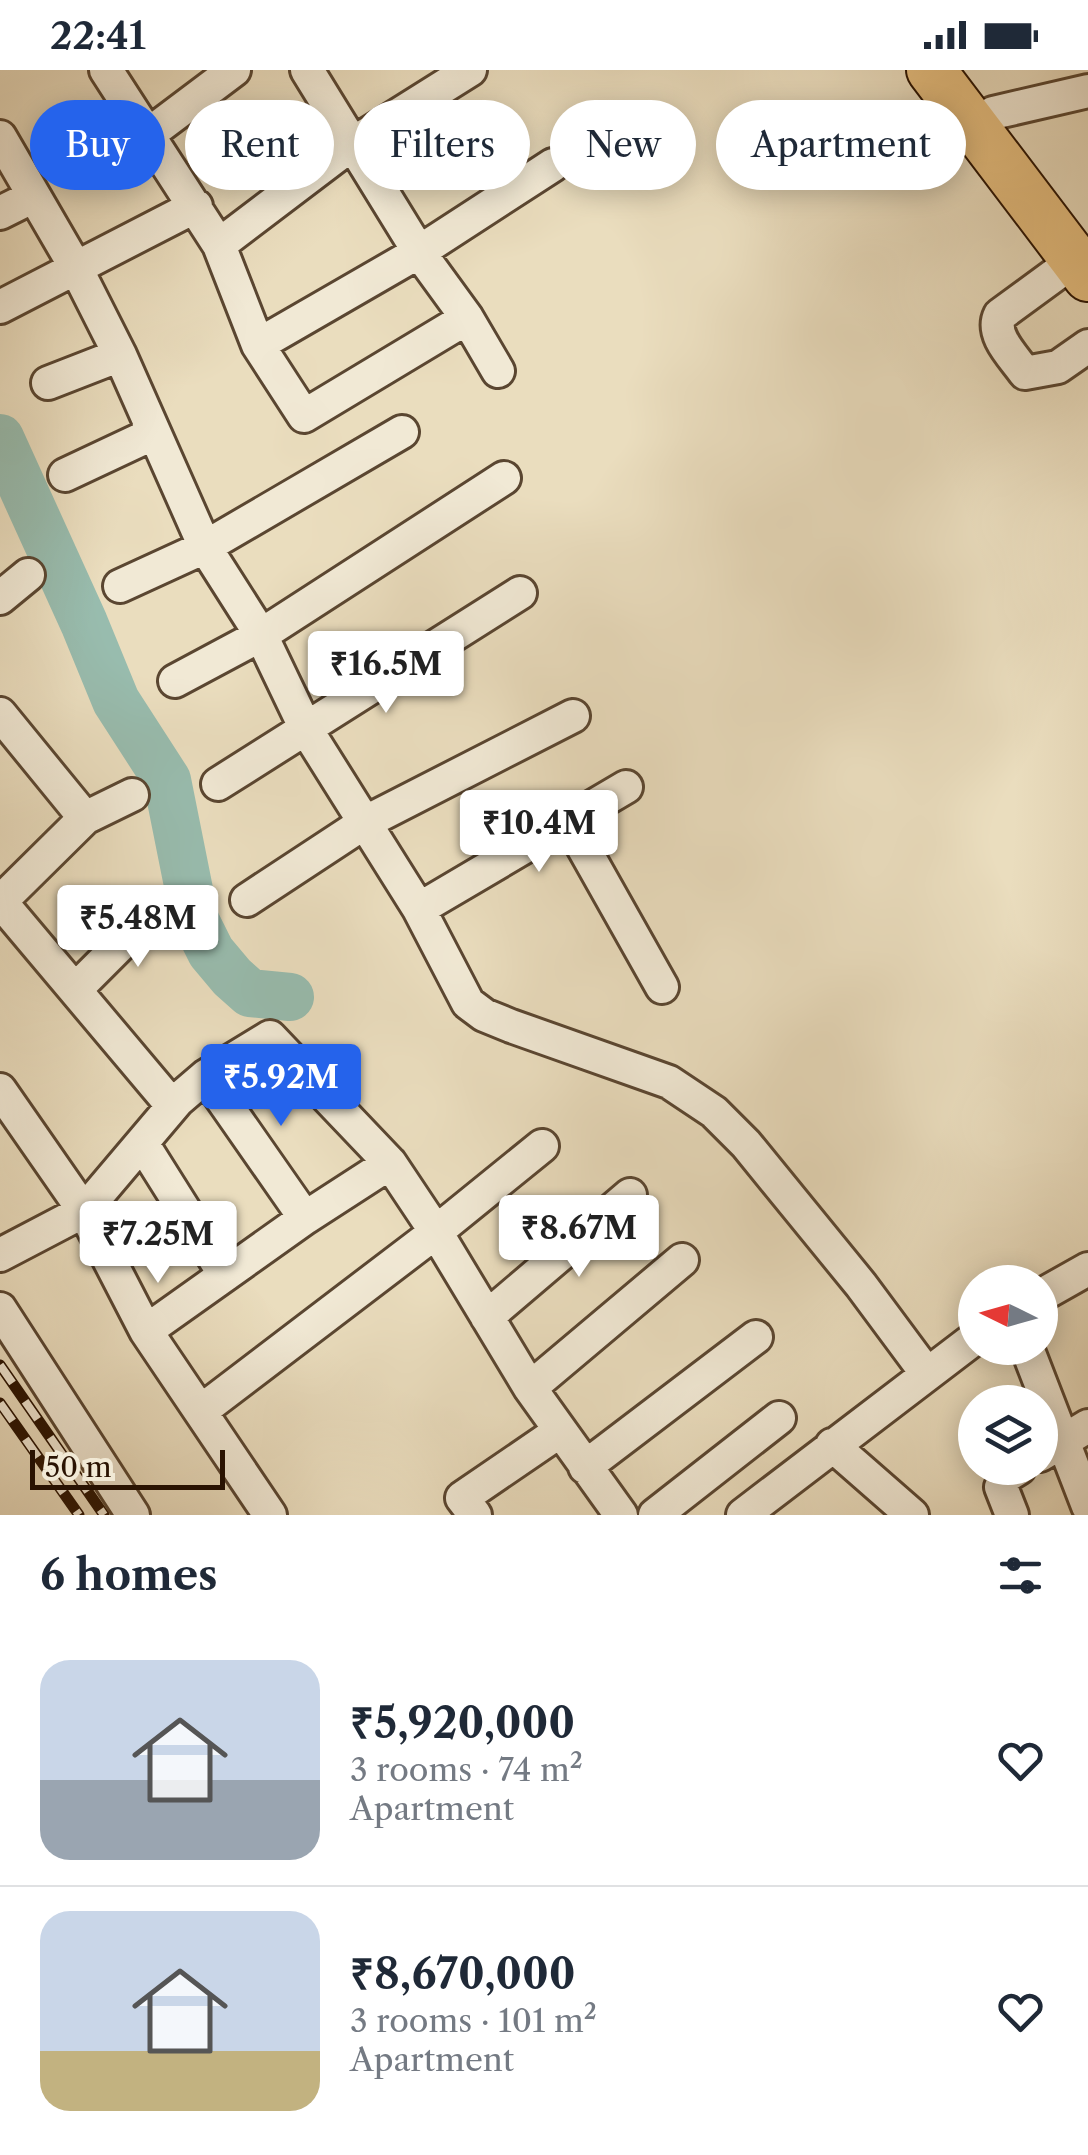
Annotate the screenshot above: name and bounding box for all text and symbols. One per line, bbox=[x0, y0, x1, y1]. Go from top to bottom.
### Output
text: 22:41 bbox=[50, 12, 146, 59]
chip: Buy bbox=[30, 100, 165, 190]
chip: Rent bbox=[185, 100, 334, 190]
chip: Filters bbox=[354, 100, 530, 190]
chip: New bbox=[550, 100, 696, 190]
chip: Apartment bbox=[716, 100, 966, 190]
pin: ₹16.5M bbox=[305, 631, 467, 716]
text: ₹16.5M bbox=[330, 644, 442, 683]
pin: ₹10.4M bbox=[458, 790, 620, 875]
text: ₹10.4M bbox=[482, 803, 596, 842]
pin: ₹5.48M bbox=[57, 885, 219, 970]
text: ₹5.48M bbox=[79, 898, 197, 937]
pin: ₹5.92M bbox=[200, 1044, 362, 1129]
text: ₹5.92M bbox=[223, 1057, 339, 1096]
pin: ₹8.67M bbox=[498, 1195, 660, 1280]
pin: ₹7.25M bbox=[77, 1201, 239, 1286]
text: ₹8.67M bbox=[521, 1208, 637, 1247]
text: ₹7.25M bbox=[102, 1214, 214, 1253]
north arrow bbox=[958, 1265, 1058, 1365]
map controls bbox=[958, 1265, 1058, 1485]
button: layers bbox=[958, 1385, 1058, 1485]
scale bar bbox=[30, 1445, 225, 1490]
text: 50 m bbox=[45, 1450, 112, 1484]
icon: filters bbox=[993, 1548, 1048, 1603]
text: 6 homes bbox=[40, 1549, 218, 1601]
text: ₹5,920,000 bbox=[350, 1697, 575, 1749]
icon: home bbox=[120, 1700, 240, 1820]
icon: heart bbox=[993, 1733, 1048, 1788]
text: 3 rooms · 74 m² bbox=[350, 1750, 583, 1789]
text: Apartment bbox=[350, 1789, 514, 1828]
text: ₹8,670,000 bbox=[350, 1948, 575, 2000]
icon: home bbox=[120, 1951, 240, 2071]
icon: heart bbox=[993, 1984, 1048, 2039]
text: 3 rooms · 101 m² bbox=[350, 2001, 597, 2040]
text: Apartment bbox=[350, 2040, 514, 2079]

